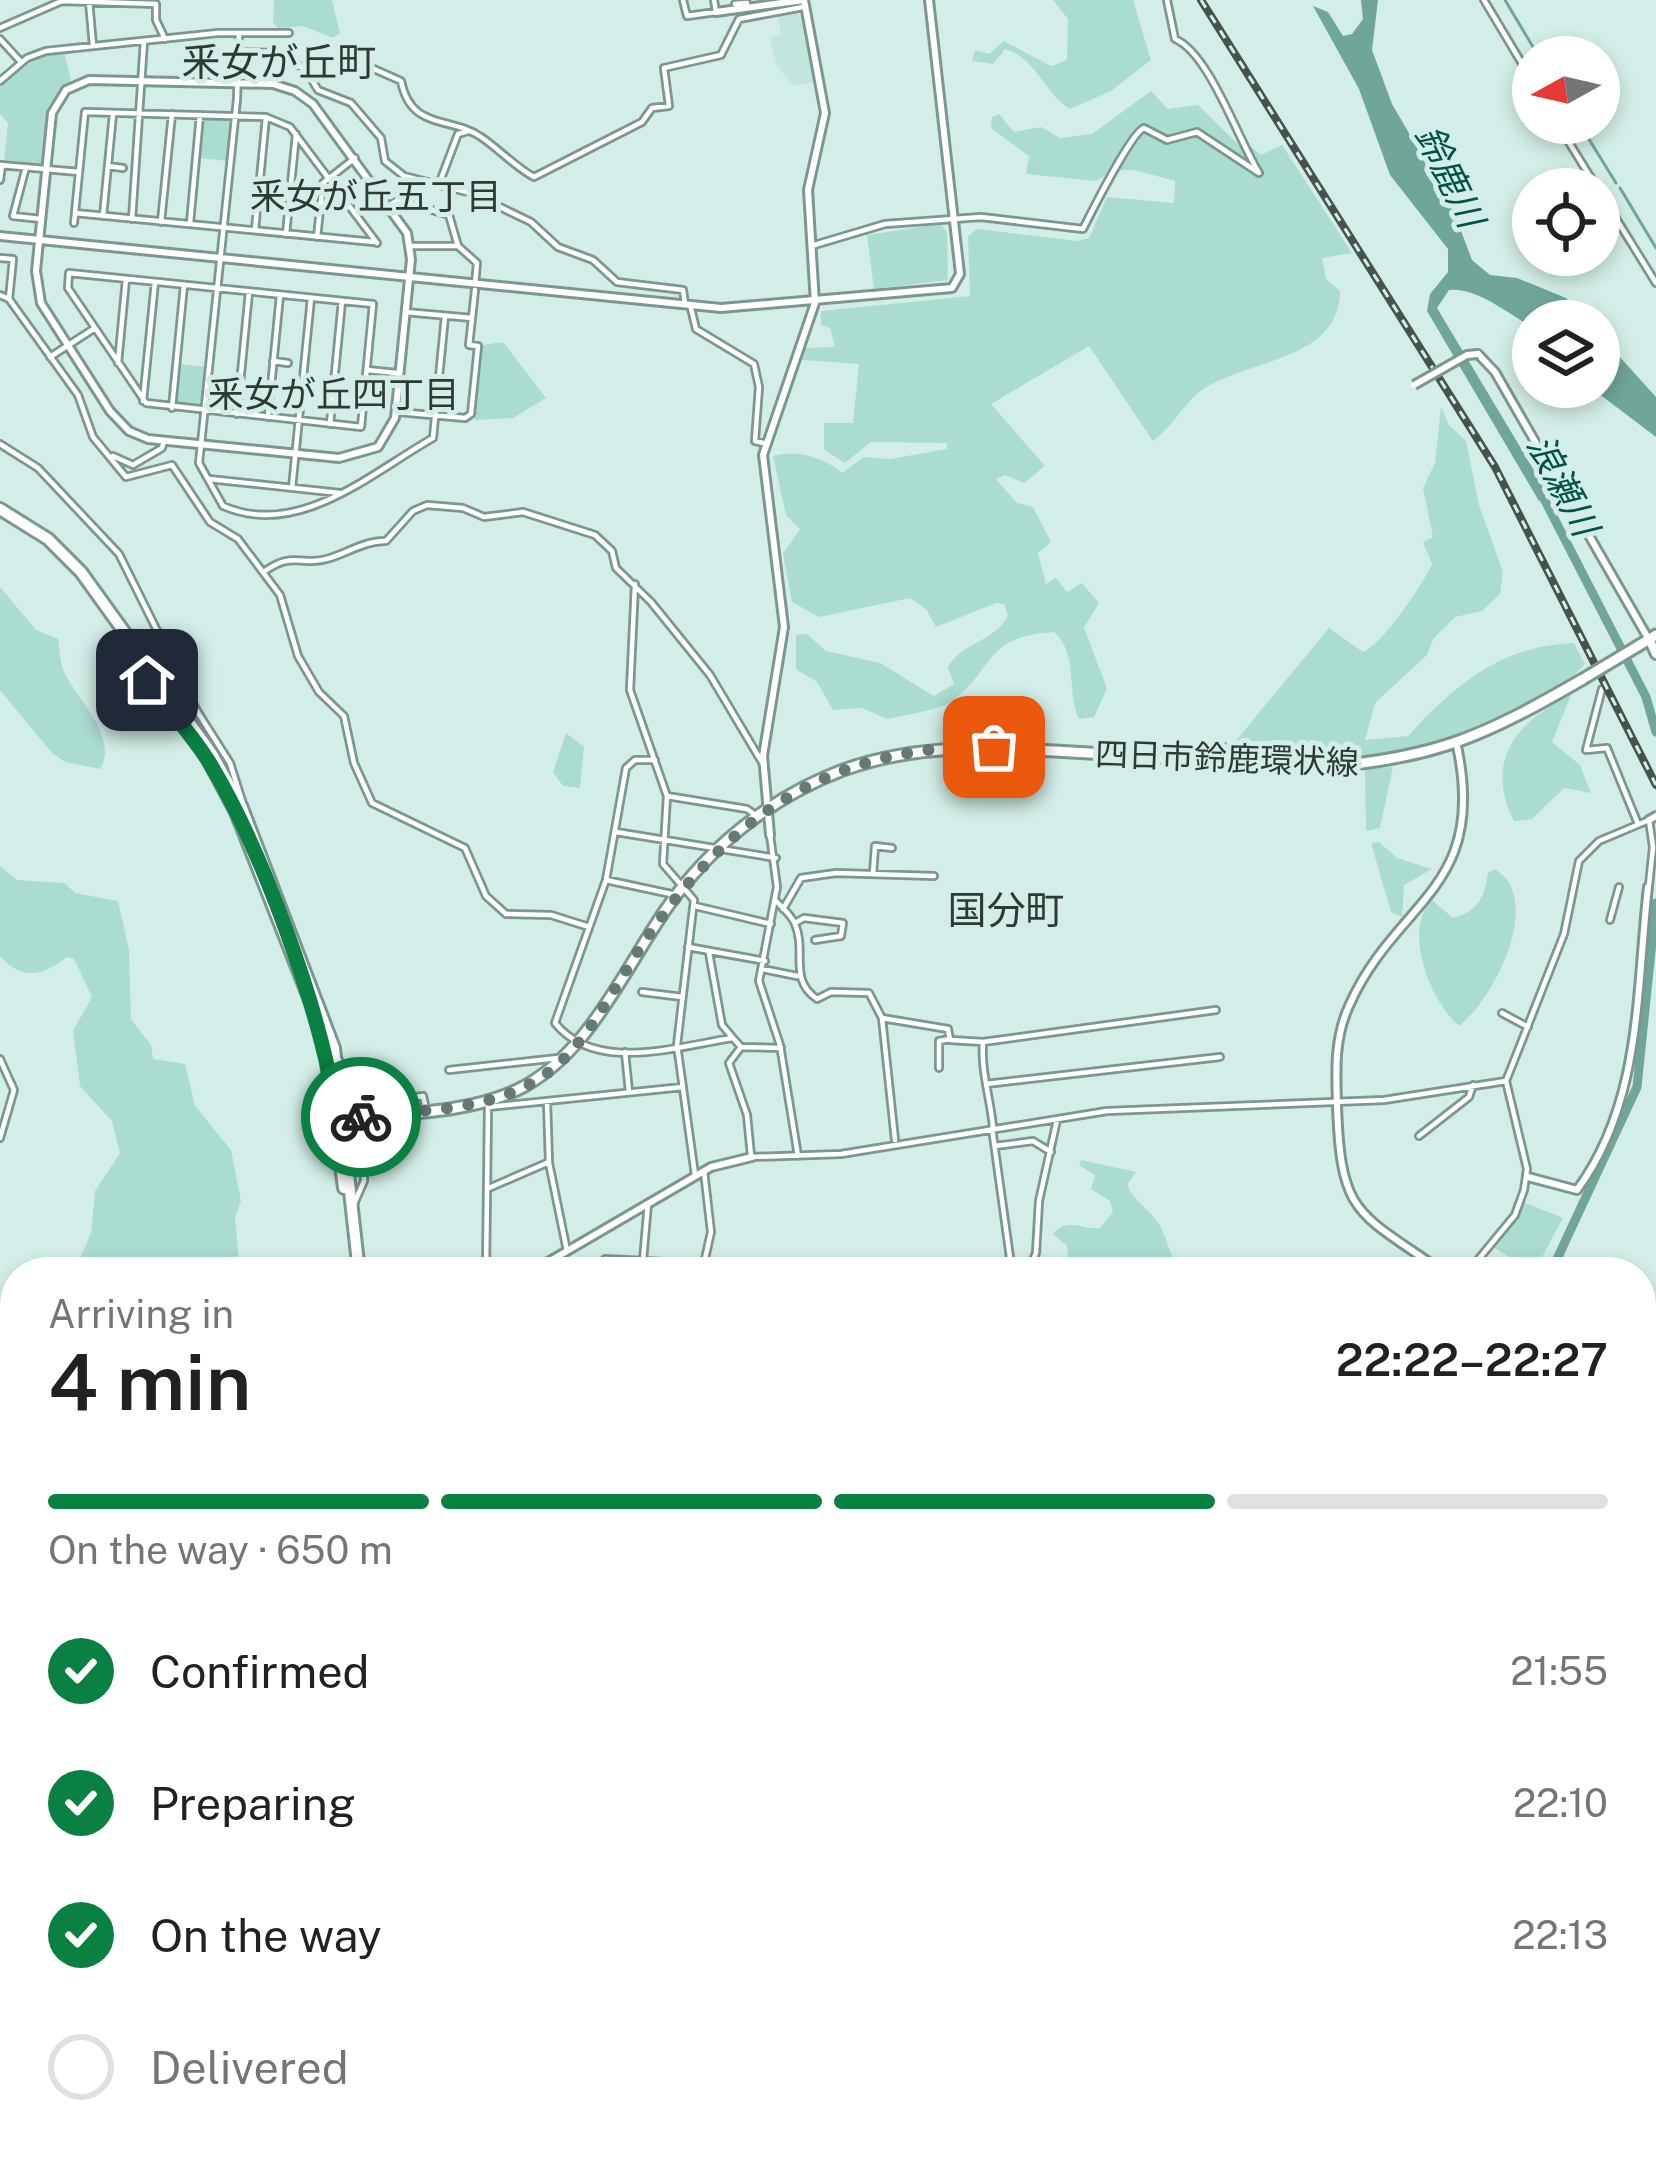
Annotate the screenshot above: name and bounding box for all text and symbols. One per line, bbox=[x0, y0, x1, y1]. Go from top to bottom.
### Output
north arrow bbox=[1512, 36, 1620, 144]
map controls bbox=[1512, 36, 1620, 408]
district label: 釆女が丘町 bbox=[181, 39, 377, 85]
water label: 鈴鹿川 bbox=[1407, 118, 1494, 237]
button: locate bbox=[1512, 168, 1620, 276]
district label: 釆女が丘五丁目 bbox=[250, 175, 502, 217]
button: layers bbox=[1512, 300, 1620, 408]
district label: 釆女が丘四丁目 bbox=[208, 373, 460, 415]
water label: 浪瀬川 bbox=[1519, 427, 1609, 546]
pin bbox=[96, 629, 198, 731]
icon: home bbox=[114, 647, 180, 713]
pin bbox=[943, 696, 1045, 798]
icon: bag bbox=[961, 714, 1027, 780]
street label: 四日市鈴鹿環状線 bbox=[1094, 734, 1360, 782]
district label: 国分町 bbox=[947, 887, 1065, 933]
courier bbox=[301, 1057, 421, 1177]
icon: bike bbox=[328, 1084, 394, 1150]
text: Arriving in bbox=[48, 1291, 234, 1337]
text: 22:22–22:27 bbox=[1336, 1333, 1608, 1386]
text: 4 min bbox=[48, 1336, 251, 1428]
text: On the way · 650 m bbox=[48, 1527, 393, 1573]
icon: check bbox=[48, 1638, 114, 1704]
text: Confirmed bbox=[150, 1645, 369, 1698]
text: 21:55 bbox=[1510, 1648, 1608, 1694]
icon: check bbox=[48, 1770, 114, 1836]
text: Preparing bbox=[150, 1777, 356, 1830]
text: 22:10 bbox=[1513, 1780, 1608, 1826]
icon: check bbox=[48, 1902, 114, 1968]
text: On the way bbox=[150, 1909, 382, 1962]
text: 22:13 bbox=[1512, 1912, 1608, 1958]
text: Delivered bbox=[150, 2041, 349, 2094]

